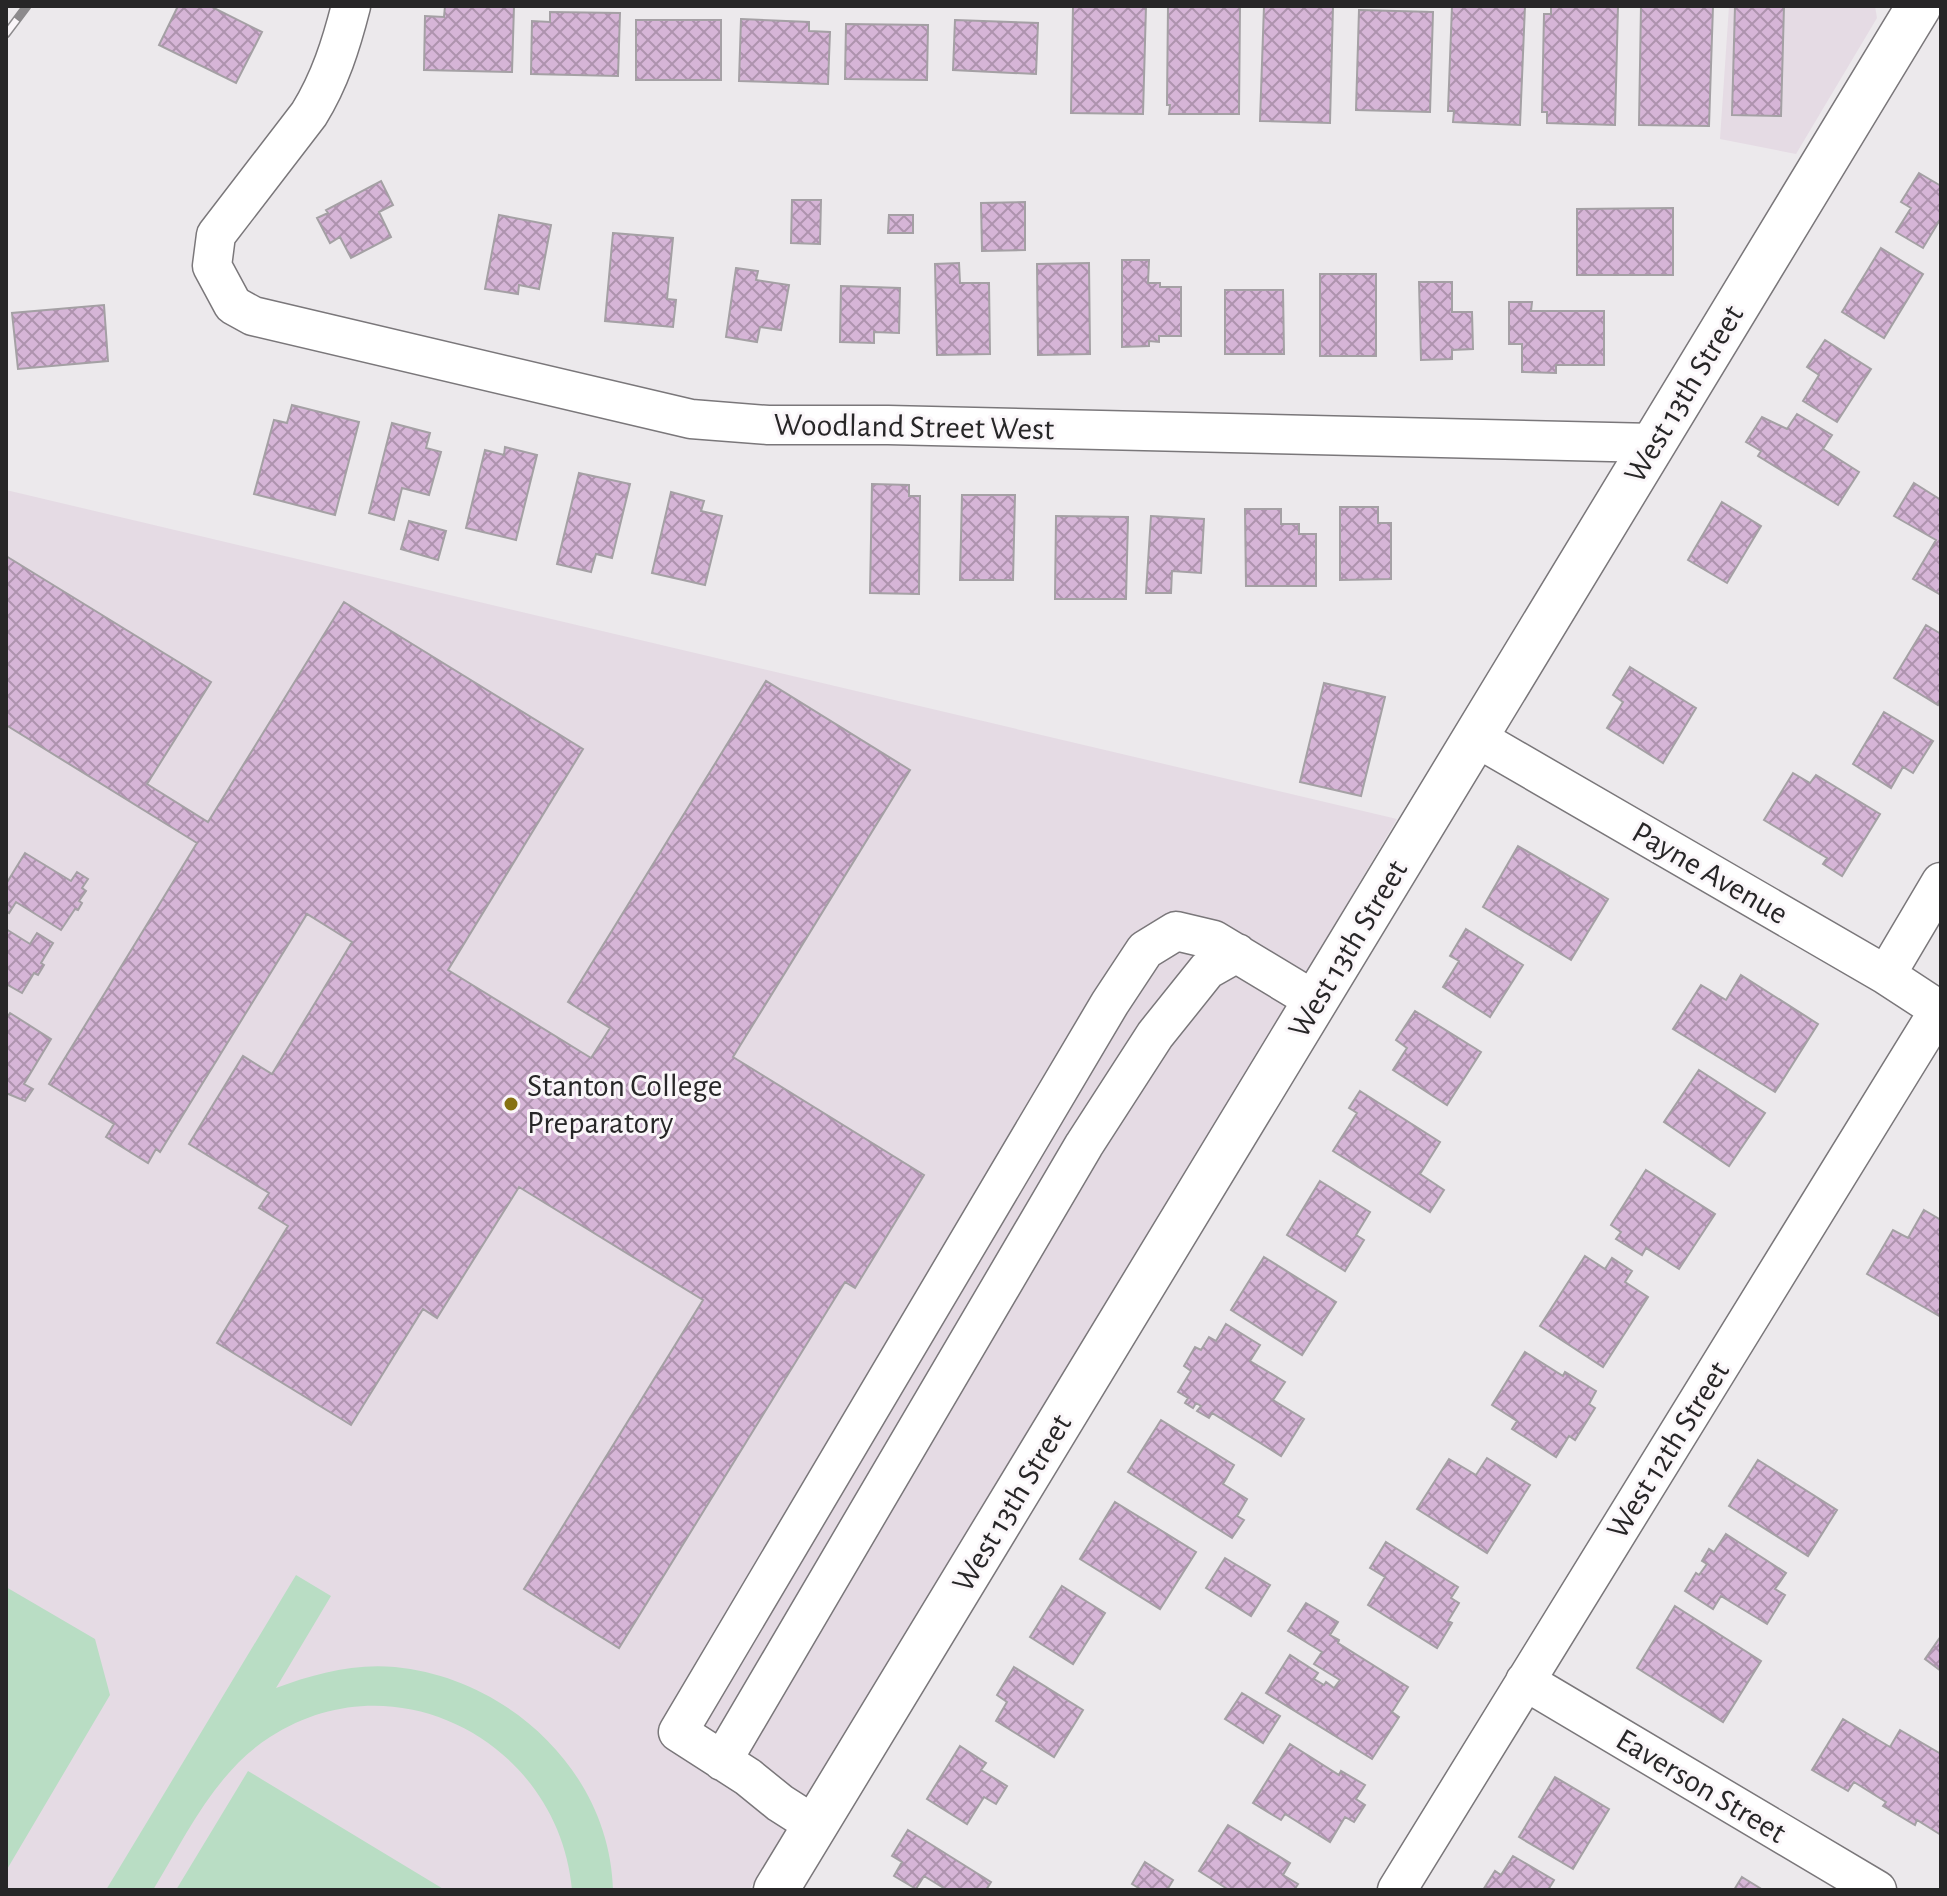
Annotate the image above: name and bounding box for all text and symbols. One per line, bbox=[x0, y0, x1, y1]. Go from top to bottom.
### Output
street label: West 13th Street bbox=[1619, 300, 1749, 488]
street label: Woodland Street West bbox=[773, 409, 1055, 445]
street label: Payne Avenue bbox=[1627, 816, 1793, 930]
street label: West 13th Street bbox=[1283, 855, 1413, 1043]
place label: Stanton College Preparatory bbox=[527, 1070, 723, 1139]
marker: Stanton College Preparatory bbox=[502, 1095, 520, 1113]
street label: West 12th Street bbox=[1601, 1356, 1735, 1544]
street label: West 13th Street bbox=[947, 1409, 1077, 1597]
street label: Eaverson Street bbox=[1611, 1723, 1791, 1849]

